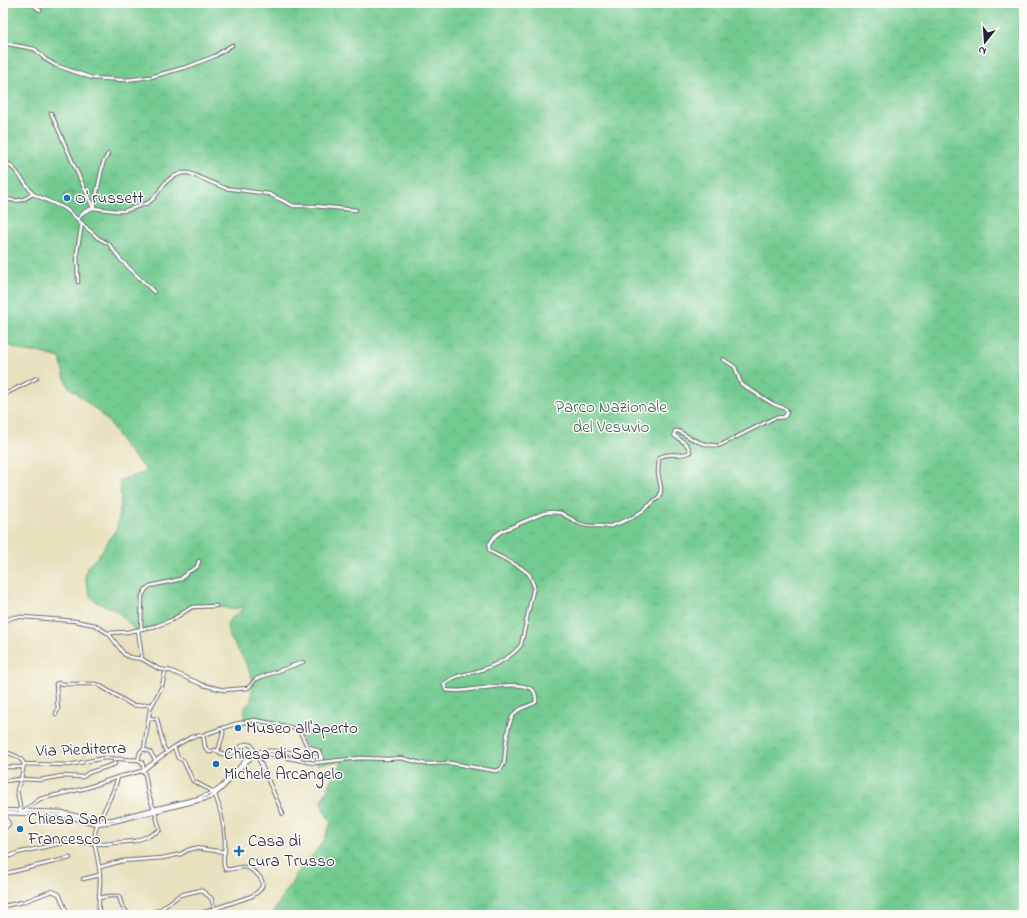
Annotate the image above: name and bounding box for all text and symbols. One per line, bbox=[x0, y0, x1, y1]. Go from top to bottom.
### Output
north arrow bbox=[965, 22, 1005, 62]
text: N bbox=[976, 42, 988, 59]
place label: O' russett bbox=[75, 186, 144, 211]
marker: O' russett bbox=[62, 193, 72, 203]
park label: Parco Nazionale del Vesuvio bbox=[555, 395, 667, 440]
place label: Museo all'aperto bbox=[246, 716, 358, 741]
marker: Museo all'aperto bbox=[233, 723, 243, 733]
street label: Via Piediterra bbox=[34, 736, 127, 764]
place label: Chiesa di San Michele Arcangelo bbox=[224, 742, 343, 789]
marker: Chiesa di San Michele Arcangelo bbox=[211, 759, 221, 769]
place label: Chiesa San Francesco bbox=[27, 807, 107, 852]
marker: Chiesa San Francesco bbox=[15, 824, 25, 834]
place label: Casa di cura Trusso bbox=[248, 829, 335, 874]
marker: Casa di cura Trusso bbox=[233, 845, 245, 857]

